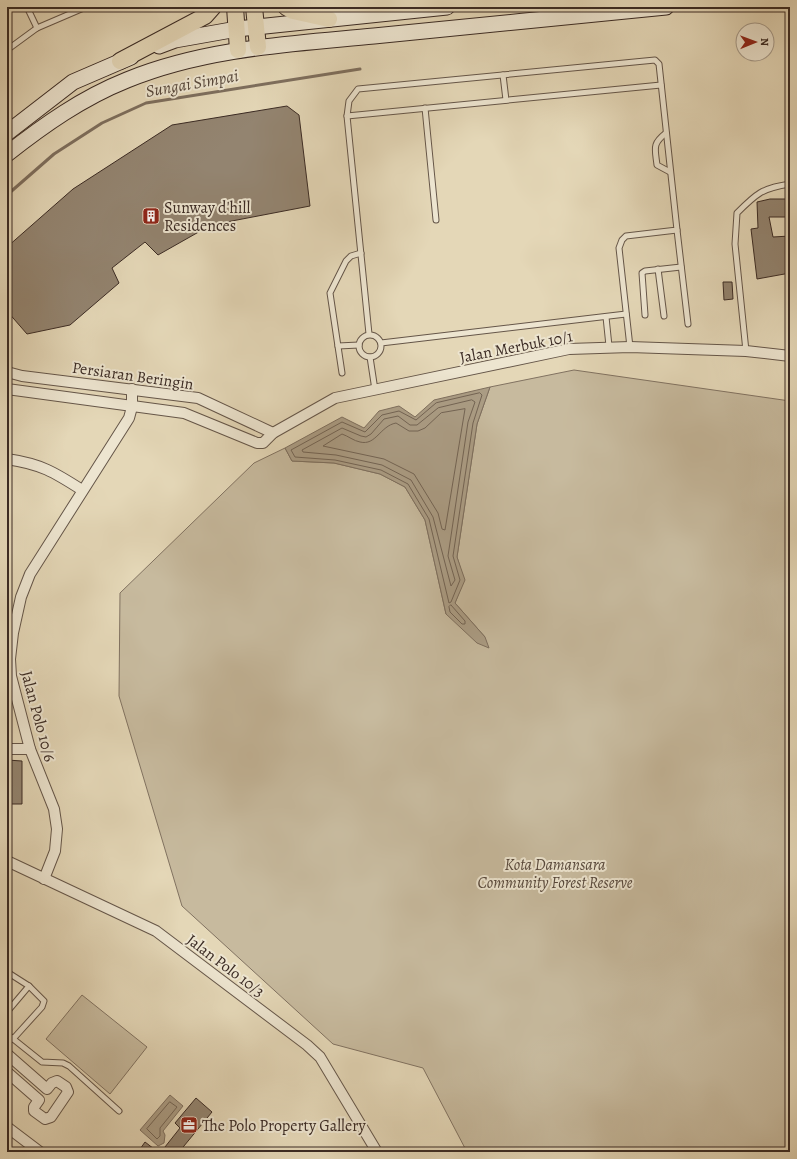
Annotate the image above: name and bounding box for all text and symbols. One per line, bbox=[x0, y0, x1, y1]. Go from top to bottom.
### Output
north arrow bbox=[735, 22, 775, 62]
text: N bbox=[757, 38, 772, 46]
water label: Sungai Simpai bbox=[144, 64, 241, 103]
place label: Sunway d'hill Residences bbox=[164, 197, 250, 237]
building icon: Sunway d'hill Residences bbox=[141, 206, 161, 226]
street label: Jalan Merbuk 10/1 bbox=[458, 325, 575, 369]
street label: Persiaran Beringin bbox=[71, 357, 195, 395]
street label: Jalan Polo 10/6 bbox=[15, 668, 61, 764]
park label: Kota Damansara Community Forest Reserve bbox=[478, 854, 633, 894]
street label: Jalan Polo 10/3 bbox=[182, 929, 269, 1002]
office icon: The Polo Property Gallery bbox=[179, 1115, 199, 1135]
place label: The Polo Property Gallery bbox=[202, 1115, 367, 1137]

